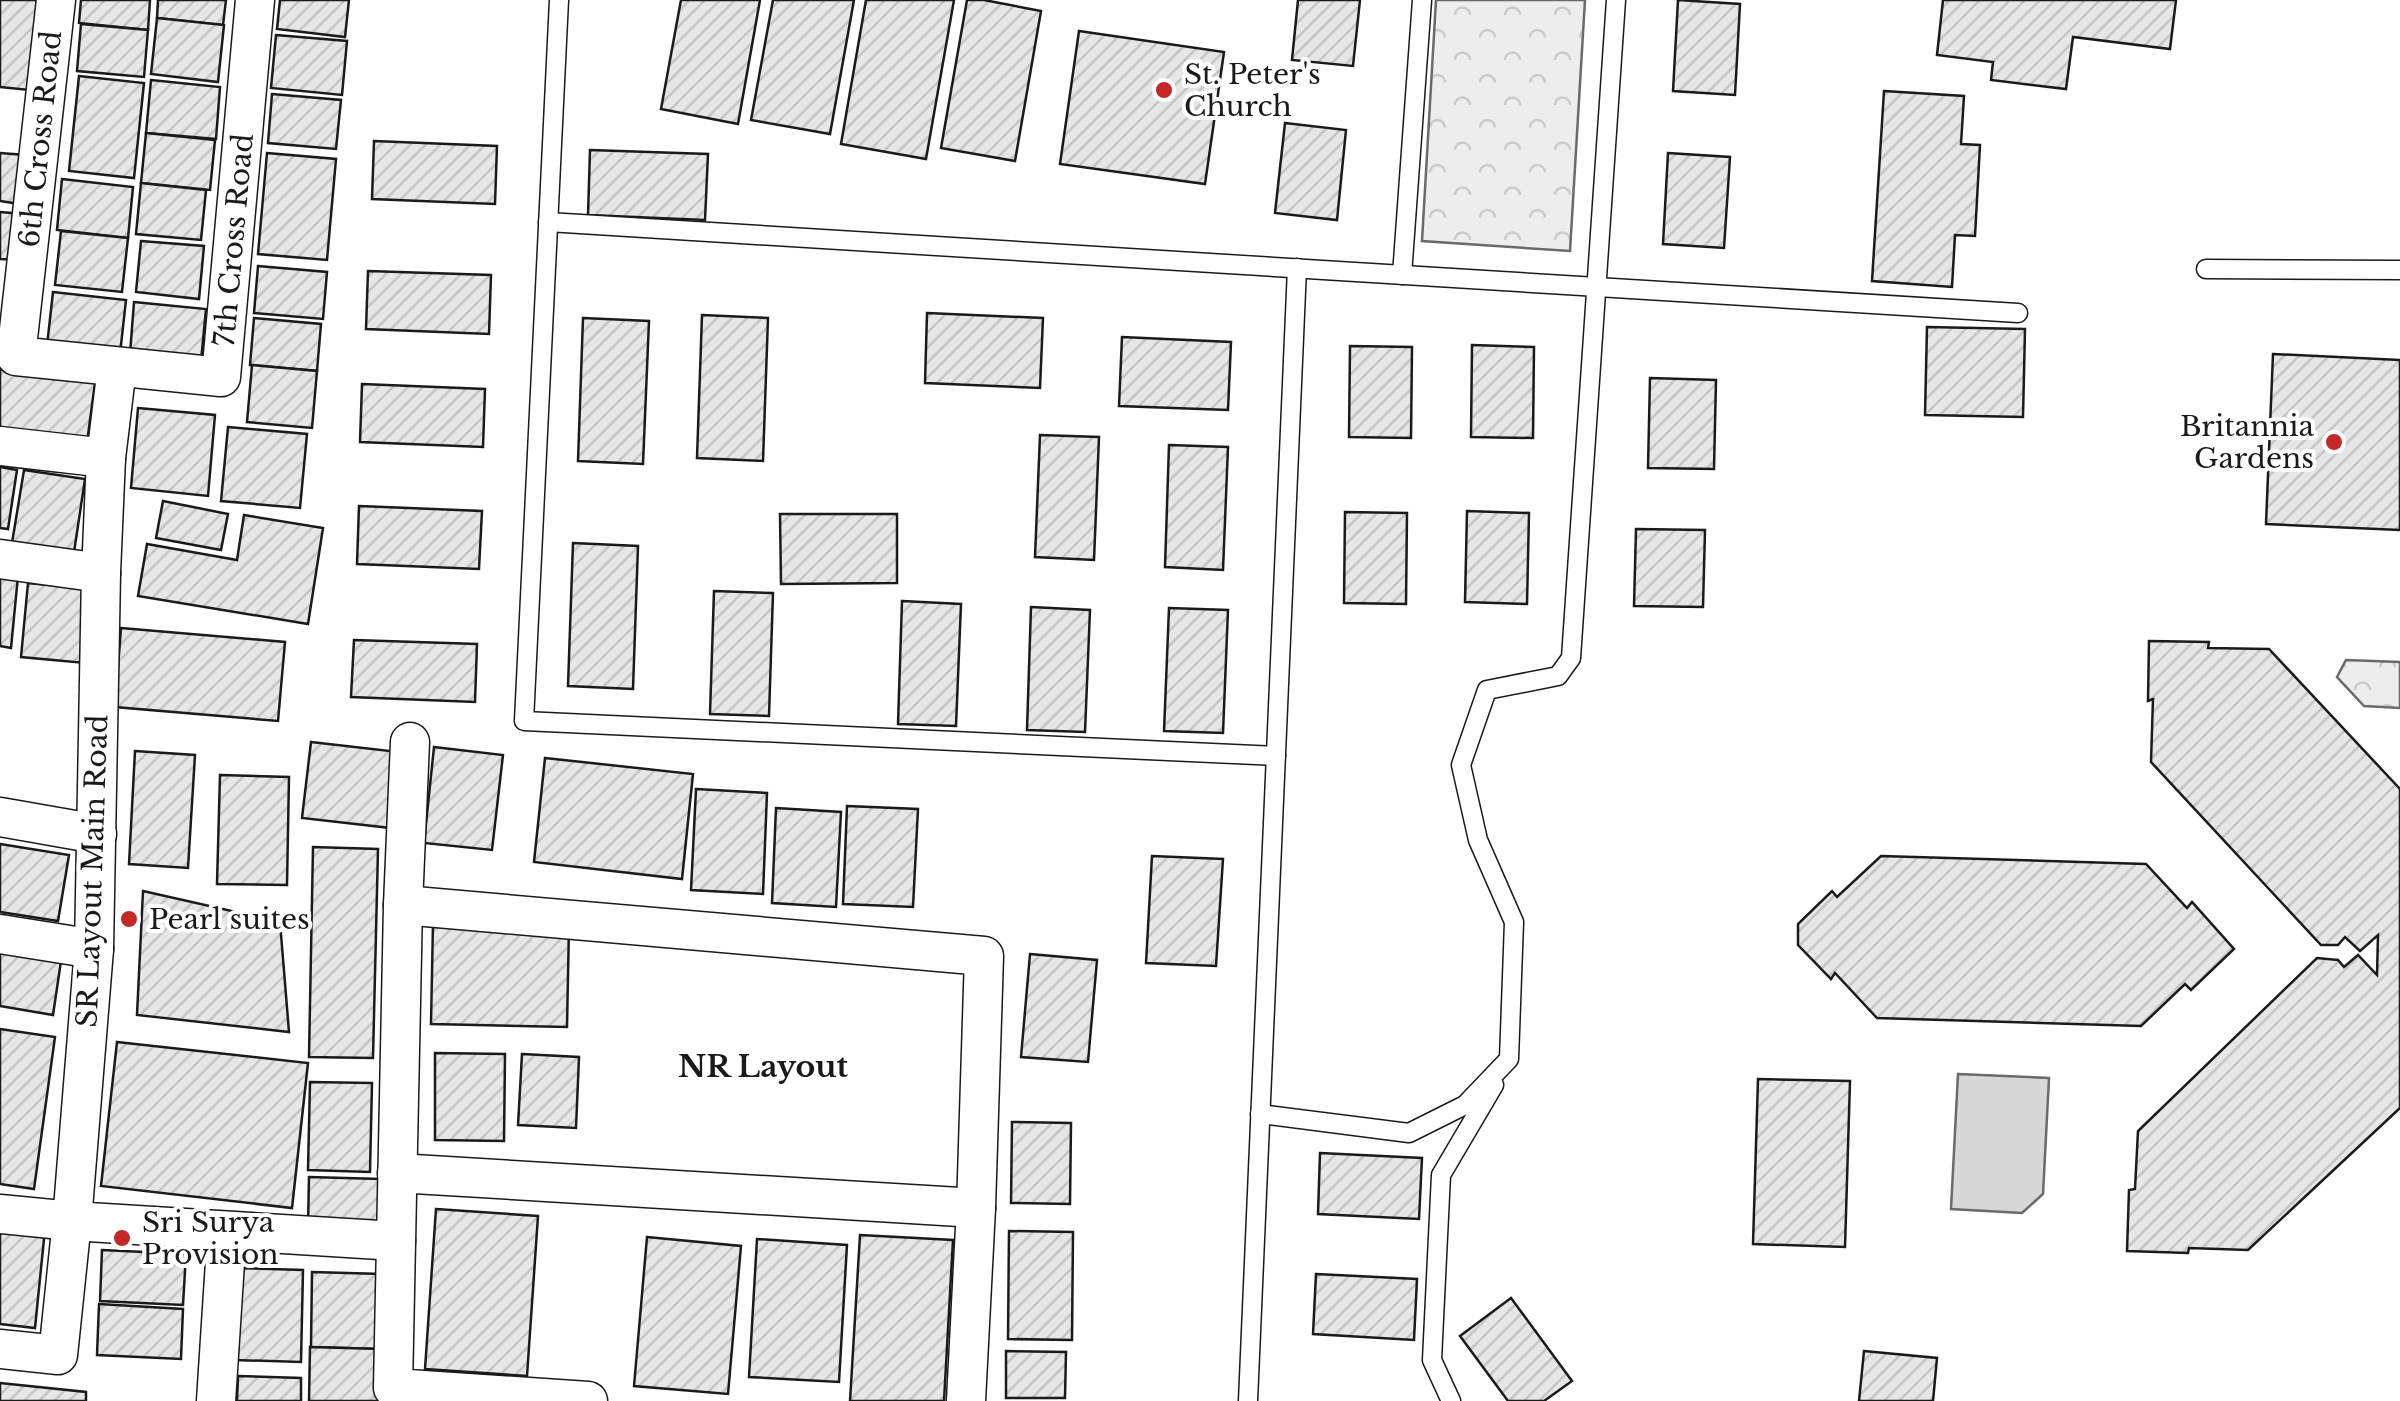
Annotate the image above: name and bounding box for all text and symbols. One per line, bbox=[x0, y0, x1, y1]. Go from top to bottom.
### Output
street label: 6th Cross Road bbox=[12, 29, 69, 249]
place label: St. Peter's Church bbox=[1184, 57, 1321, 124]
marker: St. Peter's Church bbox=[1153, 79, 1175, 101]
street label: 7th Cross Road bbox=[207, 132, 261, 348]
place label: Britannia Gardens bbox=[2180, 409, 2314, 476]
marker: Britannia Gardens bbox=[2323, 431, 2345, 453]
street label: SR Layout Main Road bbox=[70, 714, 115, 1028]
place label: Pearl suites bbox=[149, 902, 310, 937]
marker: Pearl suites bbox=[118, 908, 140, 930]
district label: NR Layout bbox=[678, 1048, 849, 1085]
place label: Sri Surya Provision bbox=[142, 1205, 279, 1272]
marker: Sri Surya Provision bbox=[111, 1227, 133, 1249]

